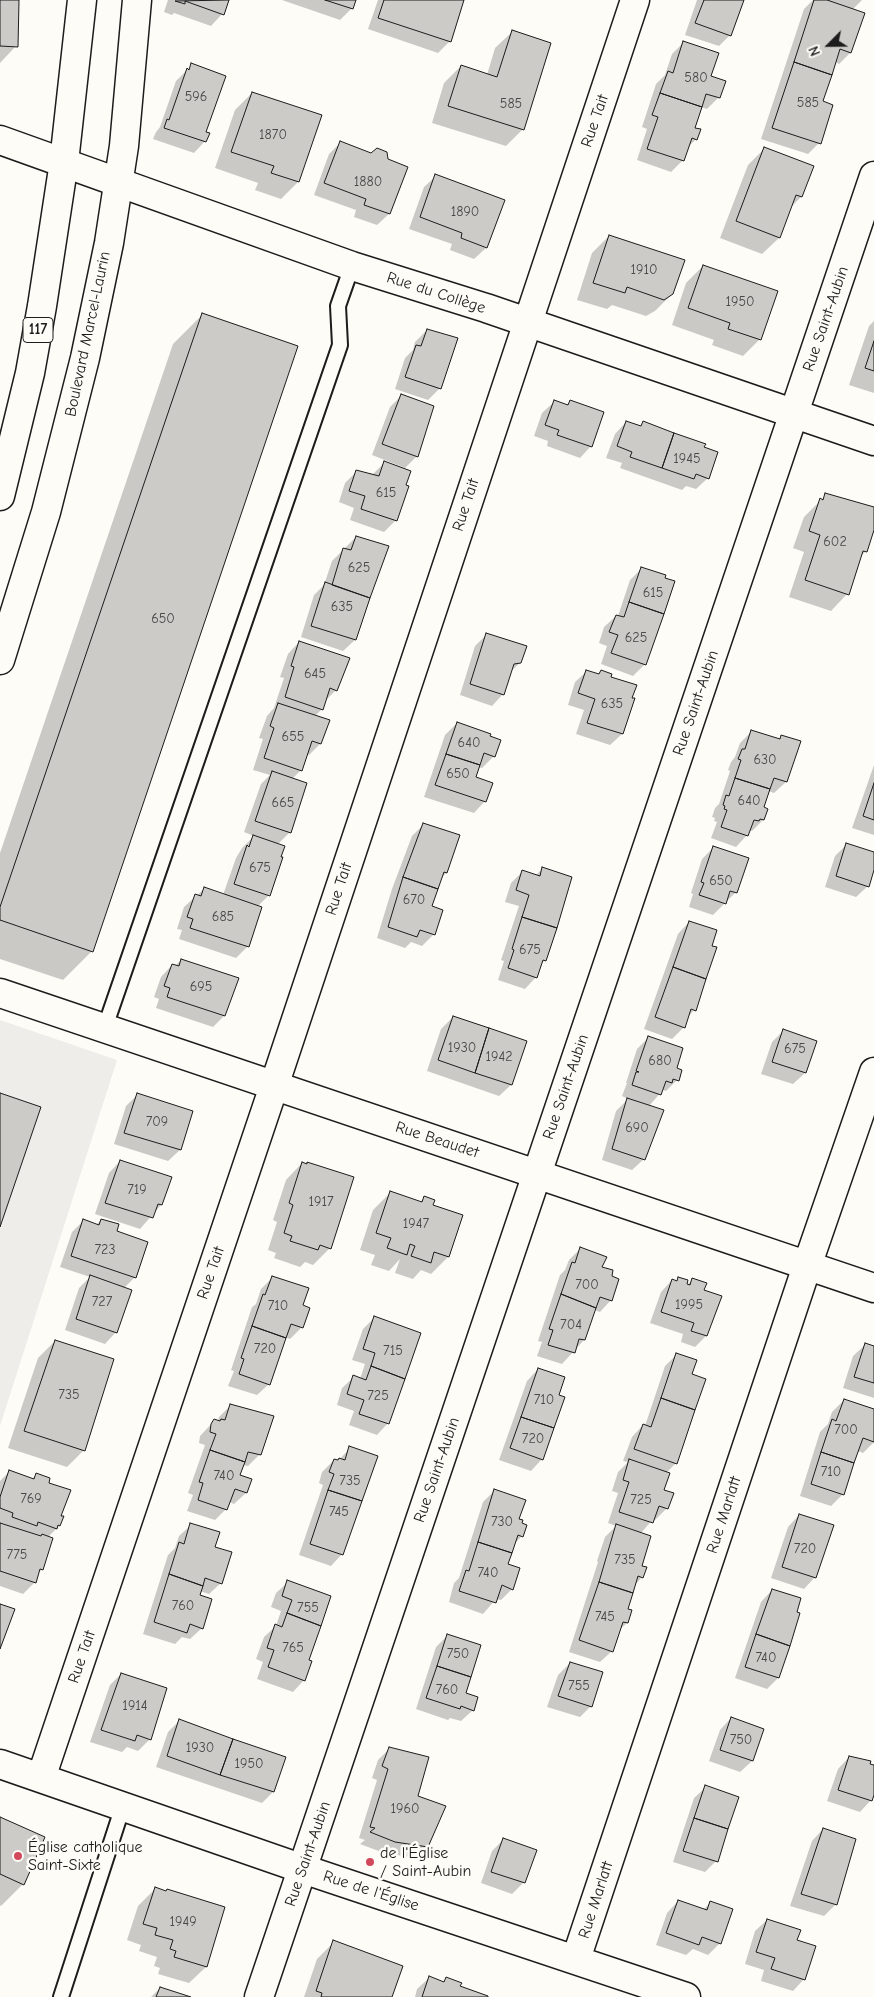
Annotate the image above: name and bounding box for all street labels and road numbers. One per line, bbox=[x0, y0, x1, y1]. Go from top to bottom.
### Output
street label: Rue Tait bbox=[577, 92, 613, 150]
street label: Boulevard Marcel-Laurin bbox=[61, 250, 115, 418]
street label: Rue Saint-Aubin bbox=[799, 264, 853, 374]
street label: Rue du Collège bbox=[384, 268, 488, 318]
road number: 117 bbox=[23, 318, 53, 342]
street label: Rue Tait bbox=[448, 476, 484, 534]
street label: Rue Saint-Aubin bbox=[669, 648, 723, 758]
street label: Rue Tait bbox=[321, 860, 357, 918]
street label: Rue Saint-Aubin bbox=[539, 1032, 593, 1142]
street label: Rue Beaudet bbox=[393, 1118, 481, 1162]
street label: Rue Tait bbox=[193, 1244, 229, 1302]
street label: Rue Saint-Aubin bbox=[410, 1415, 464, 1525]
street label: Rue Marlatt bbox=[703, 1474, 745, 1556]
street label: Rue Tait bbox=[64, 1628, 100, 1686]
street label: Rue Saint-Aubin bbox=[281, 1799, 335, 1909]
street label: Rue Marlatt bbox=[575, 1859, 617, 1941]
street label: Rue de l'Église bbox=[321, 1867, 421, 1915]

